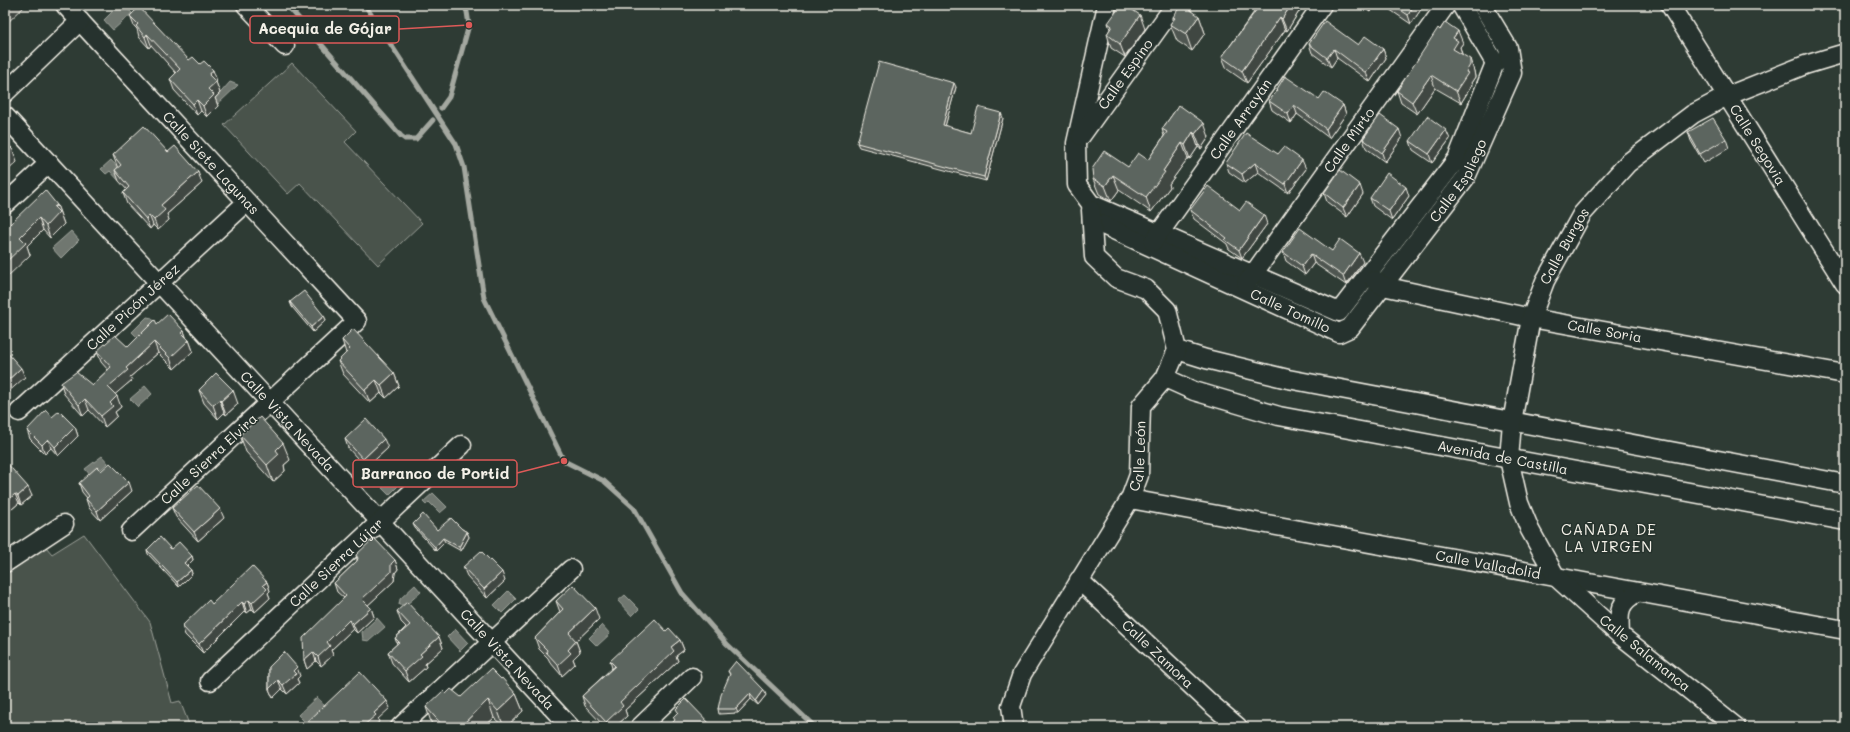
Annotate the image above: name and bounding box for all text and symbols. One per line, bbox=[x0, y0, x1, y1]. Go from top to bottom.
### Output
callout: Acequia de Gójar bbox=[250, 16, 399, 43]
text: Acequia de Gójar bbox=[258, 18, 392, 38]
street label: Calle Espino bbox=[1093, 35, 1157, 113]
street label: Calle Arrayán bbox=[1205, 74, 1276, 163]
street label: Calle Segovia bbox=[1726, 100, 1791, 189]
street label: Calle Mirto bbox=[1319, 103, 1379, 176]
street label: Calle Siete Lagunas bbox=[159, 107, 264, 218]
street label: Calle Espliego bbox=[1425, 136, 1491, 226]
street label: Calle Burgos bbox=[1535, 203, 1593, 288]
street label: Calle Picón Jérez bbox=[82, 259, 184, 354]
street label: Calle Tomillo bbox=[1247, 284, 1333, 337]
street label: Calle Soria bbox=[1566, 315, 1643, 347]
street label: Calle Vista Nevada bbox=[236, 366, 339, 476]
street label: Calle Sierra Elvira bbox=[156, 409, 261, 509]
street label: Calle León bbox=[1124, 421, 1150, 494]
street label: Avenida de Castilla bbox=[1436, 436, 1570, 478]
callout: Barranco de Portid bbox=[353, 460, 517, 487]
text: Barranco de Portid bbox=[361, 463, 510, 483]
street label: Calle Sierra Lújar bbox=[285, 514, 387, 611]
district label: CAÑADA DE LA VIRGEN bbox=[1561, 519, 1657, 556]
street label: Calle Valladolid bbox=[1434, 545, 1542, 583]
street label: Calle Vista Nevada bbox=[456, 604, 559, 714]
street label: Calle Salamanca bbox=[1596, 610, 1695, 695]
street label: Calle Zamora bbox=[1118, 615, 1198, 692]

